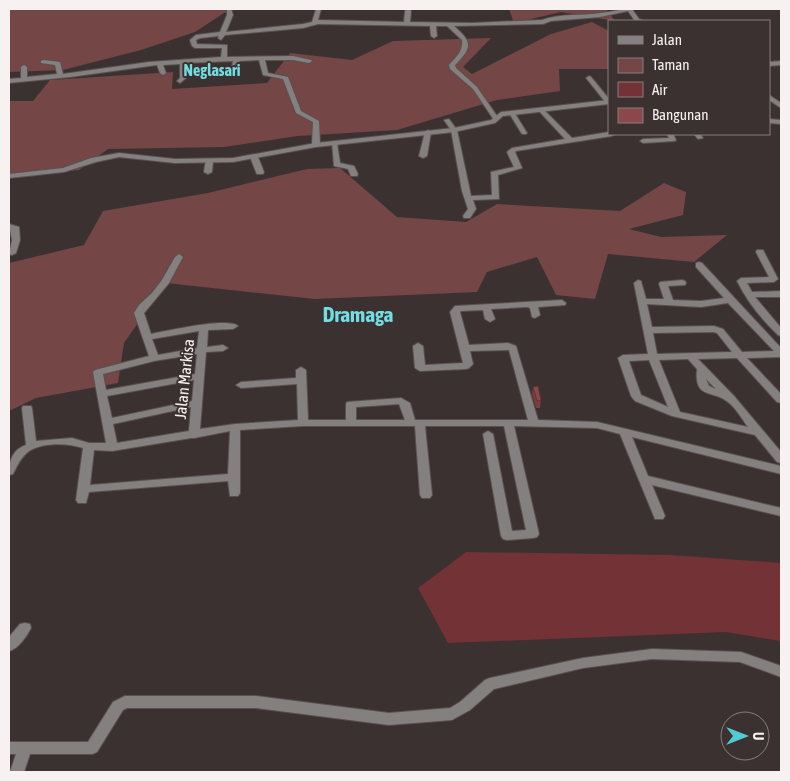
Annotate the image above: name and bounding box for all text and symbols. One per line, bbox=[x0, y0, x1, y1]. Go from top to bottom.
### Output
legend bbox=[608, 20, 770, 135]
text: Jalan bbox=[652, 31, 682, 48]
text: Taman bbox=[652, 56, 690, 73]
district label: Neglasari bbox=[184, 61, 241, 79]
text: Air bbox=[652, 81, 668, 98]
text: Bangunan bbox=[652, 106, 709, 123]
district label: Dramaga bbox=[323, 302, 394, 326]
street label: Jalan Markisa bbox=[171, 338, 197, 420]
north arrow bbox=[720, 711, 770, 761]
text: U bbox=[750, 732, 766, 740]

